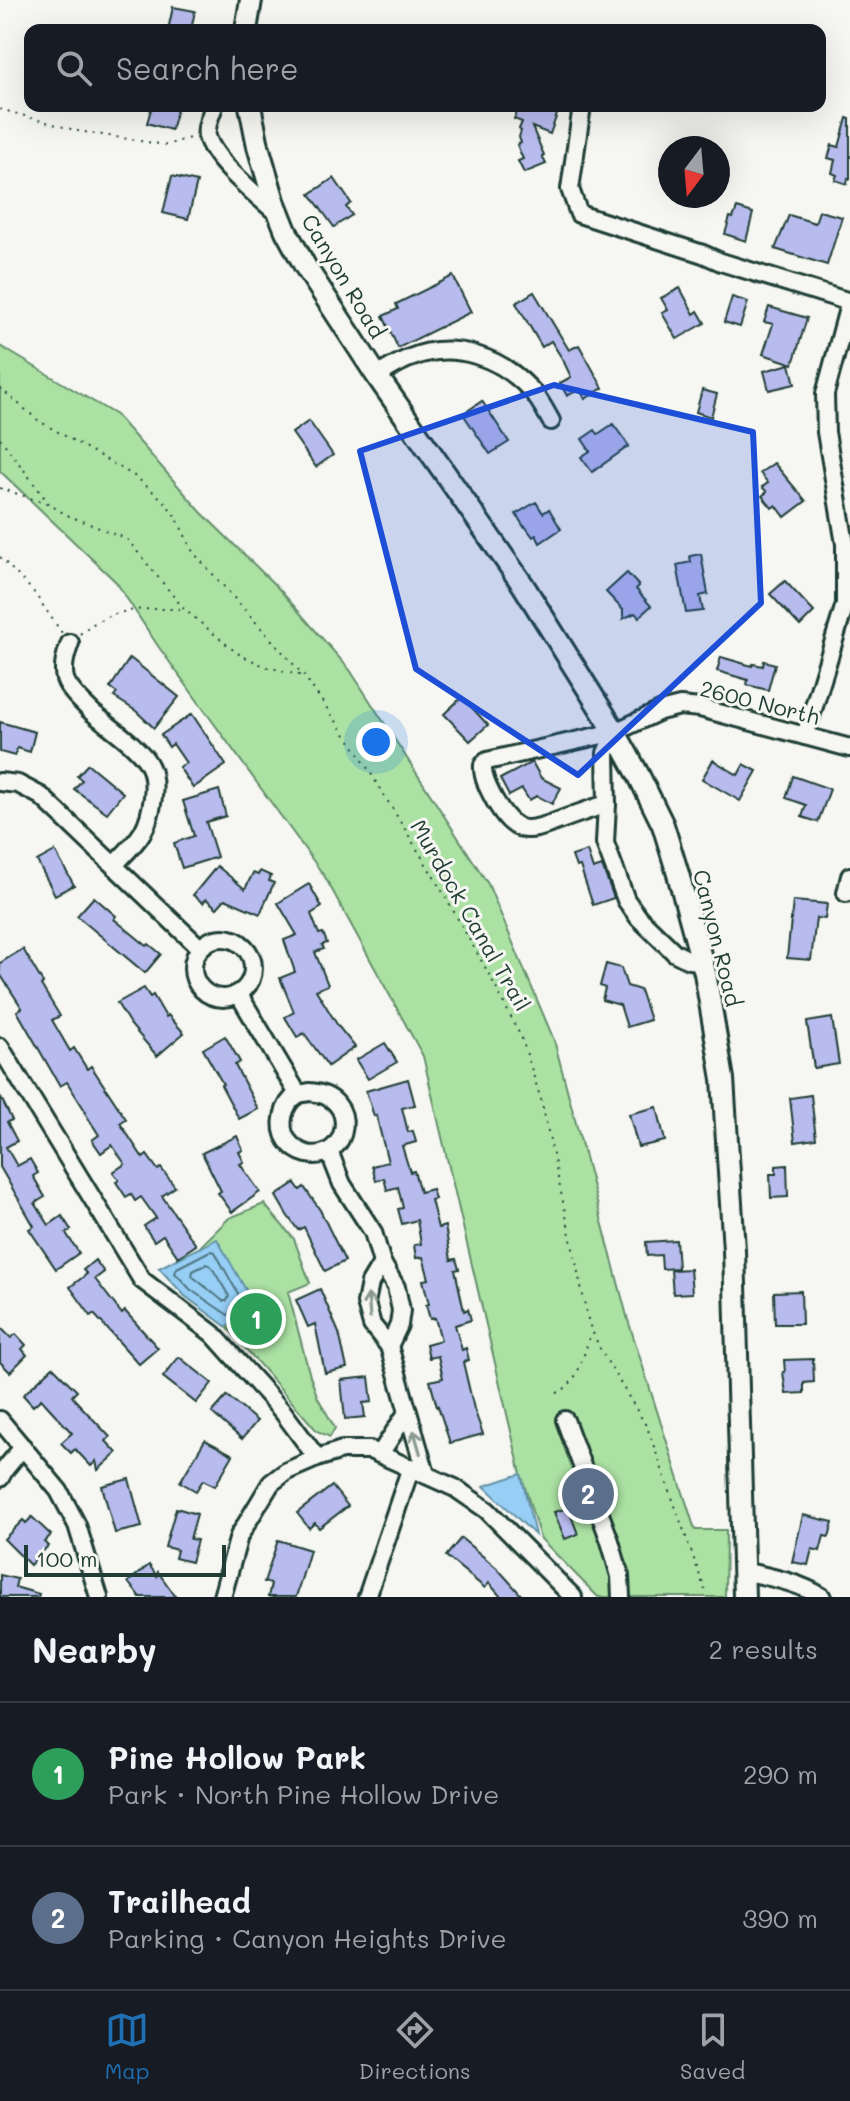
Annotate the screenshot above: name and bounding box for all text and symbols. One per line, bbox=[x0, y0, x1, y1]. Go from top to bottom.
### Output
search box bbox=[24, 24, 826, 112]
icon: search bbox=[52, 46, 96, 90]
text: Search here bbox=[116, 48, 299, 88]
north arrow bbox=[658, 136, 730, 208]
street label: Canyon Road bbox=[295, 208, 393, 344]
street label: 2600 North bbox=[697, 673, 823, 731]
your location bbox=[356, 722, 396, 762]
street label: Murdock Canal Trail bbox=[404, 814, 538, 1016]
street label: Canyon Road bbox=[687, 866, 749, 1010]
pin: 1 bbox=[230, 1289, 282, 1349]
one-way arrow bbox=[362, 1293, 377, 1320]
one-way arrow bbox=[409, 1430, 424, 1456]
pin: 2 bbox=[562, 1464, 614, 1524]
scale bar bbox=[24, 1541, 226, 1577]
text: 100 m bbox=[36, 1544, 98, 1573]
text: Nearby bbox=[32, 1627, 157, 1672]
text: 2 results bbox=[709, 1632, 818, 1666]
text: Pine Hollow Park bbox=[108, 1737, 366, 1777]
text: 1 bbox=[52, 1757, 64, 1791]
text: 290 m bbox=[743, 1757, 818, 1791]
text: Park · North Pine Hollow Drive bbox=[108, 1777, 499, 1811]
text: Trailhead bbox=[108, 1881, 251, 1921]
text: 2 bbox=[51, 1901, 65, 1935]
text: 390 m bbox=[742, 1901, 818, 1935]
text: Parking · Canyon Heights Drive bbox=[108, 1921, 507, 1955]
tab: Map bbox=[105, 2008, 150, 2085]
tab: Directions bbox=[359, 2008, 471, 2085]
tab: Saved bbox=[680, 2008, 745, 2085]

